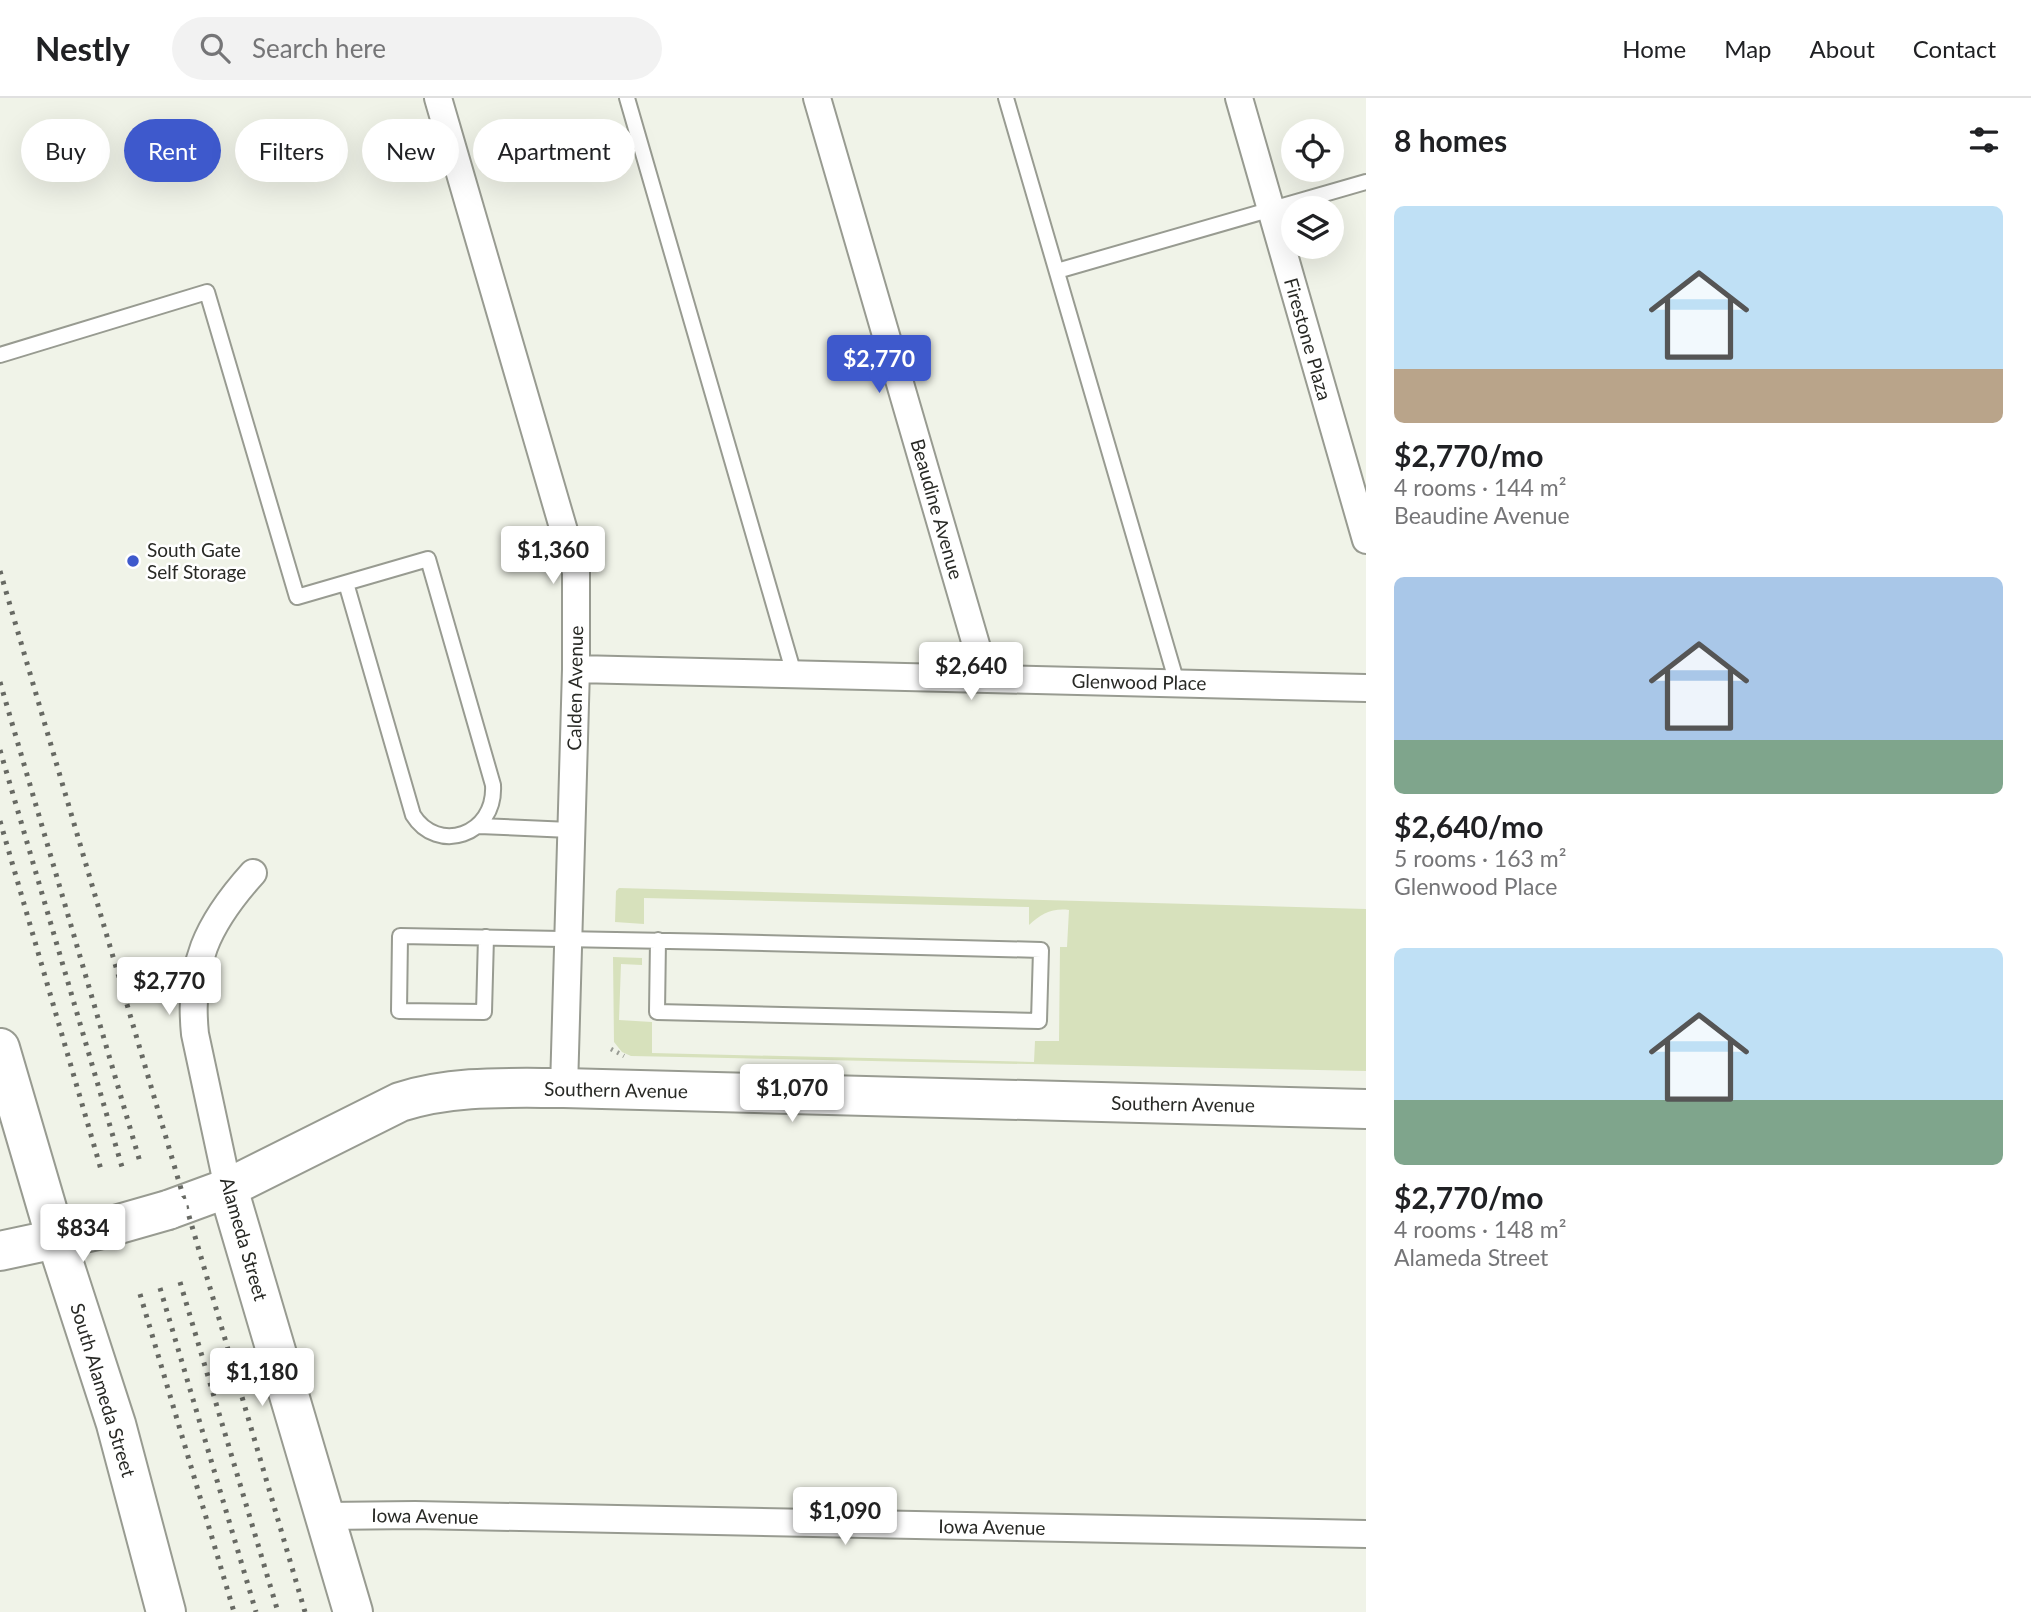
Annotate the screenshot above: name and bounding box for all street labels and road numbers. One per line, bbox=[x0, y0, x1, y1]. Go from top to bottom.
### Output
street label: Firestone Plaza bbox=[1280, 275, 1337, 403]
street label: Beaudine Avenue bbox=[906, 436, 969, 582]
street label: Calden Avenue bbox=[562, 625, 587, 751]
street label: Glenwood Place bbox=[1071, 669, 1207, 694]
street label: Southern Avenue bbox=[544, 1077, 688, 1102]
street label: Southern Avenue bbox=[1111, 1091, 1255, 1116]
street label: Alameda Street bbox=[216, 1174, 273, 1303]
street label: South Alameda Street bbox=[66, 1300, 141, 1480]
street label: Iowa Avenue bbox=[371, 1503, 479, 1528]
street label: Iowa Avenue bbox=[938, 1514, 1046, 1539]

